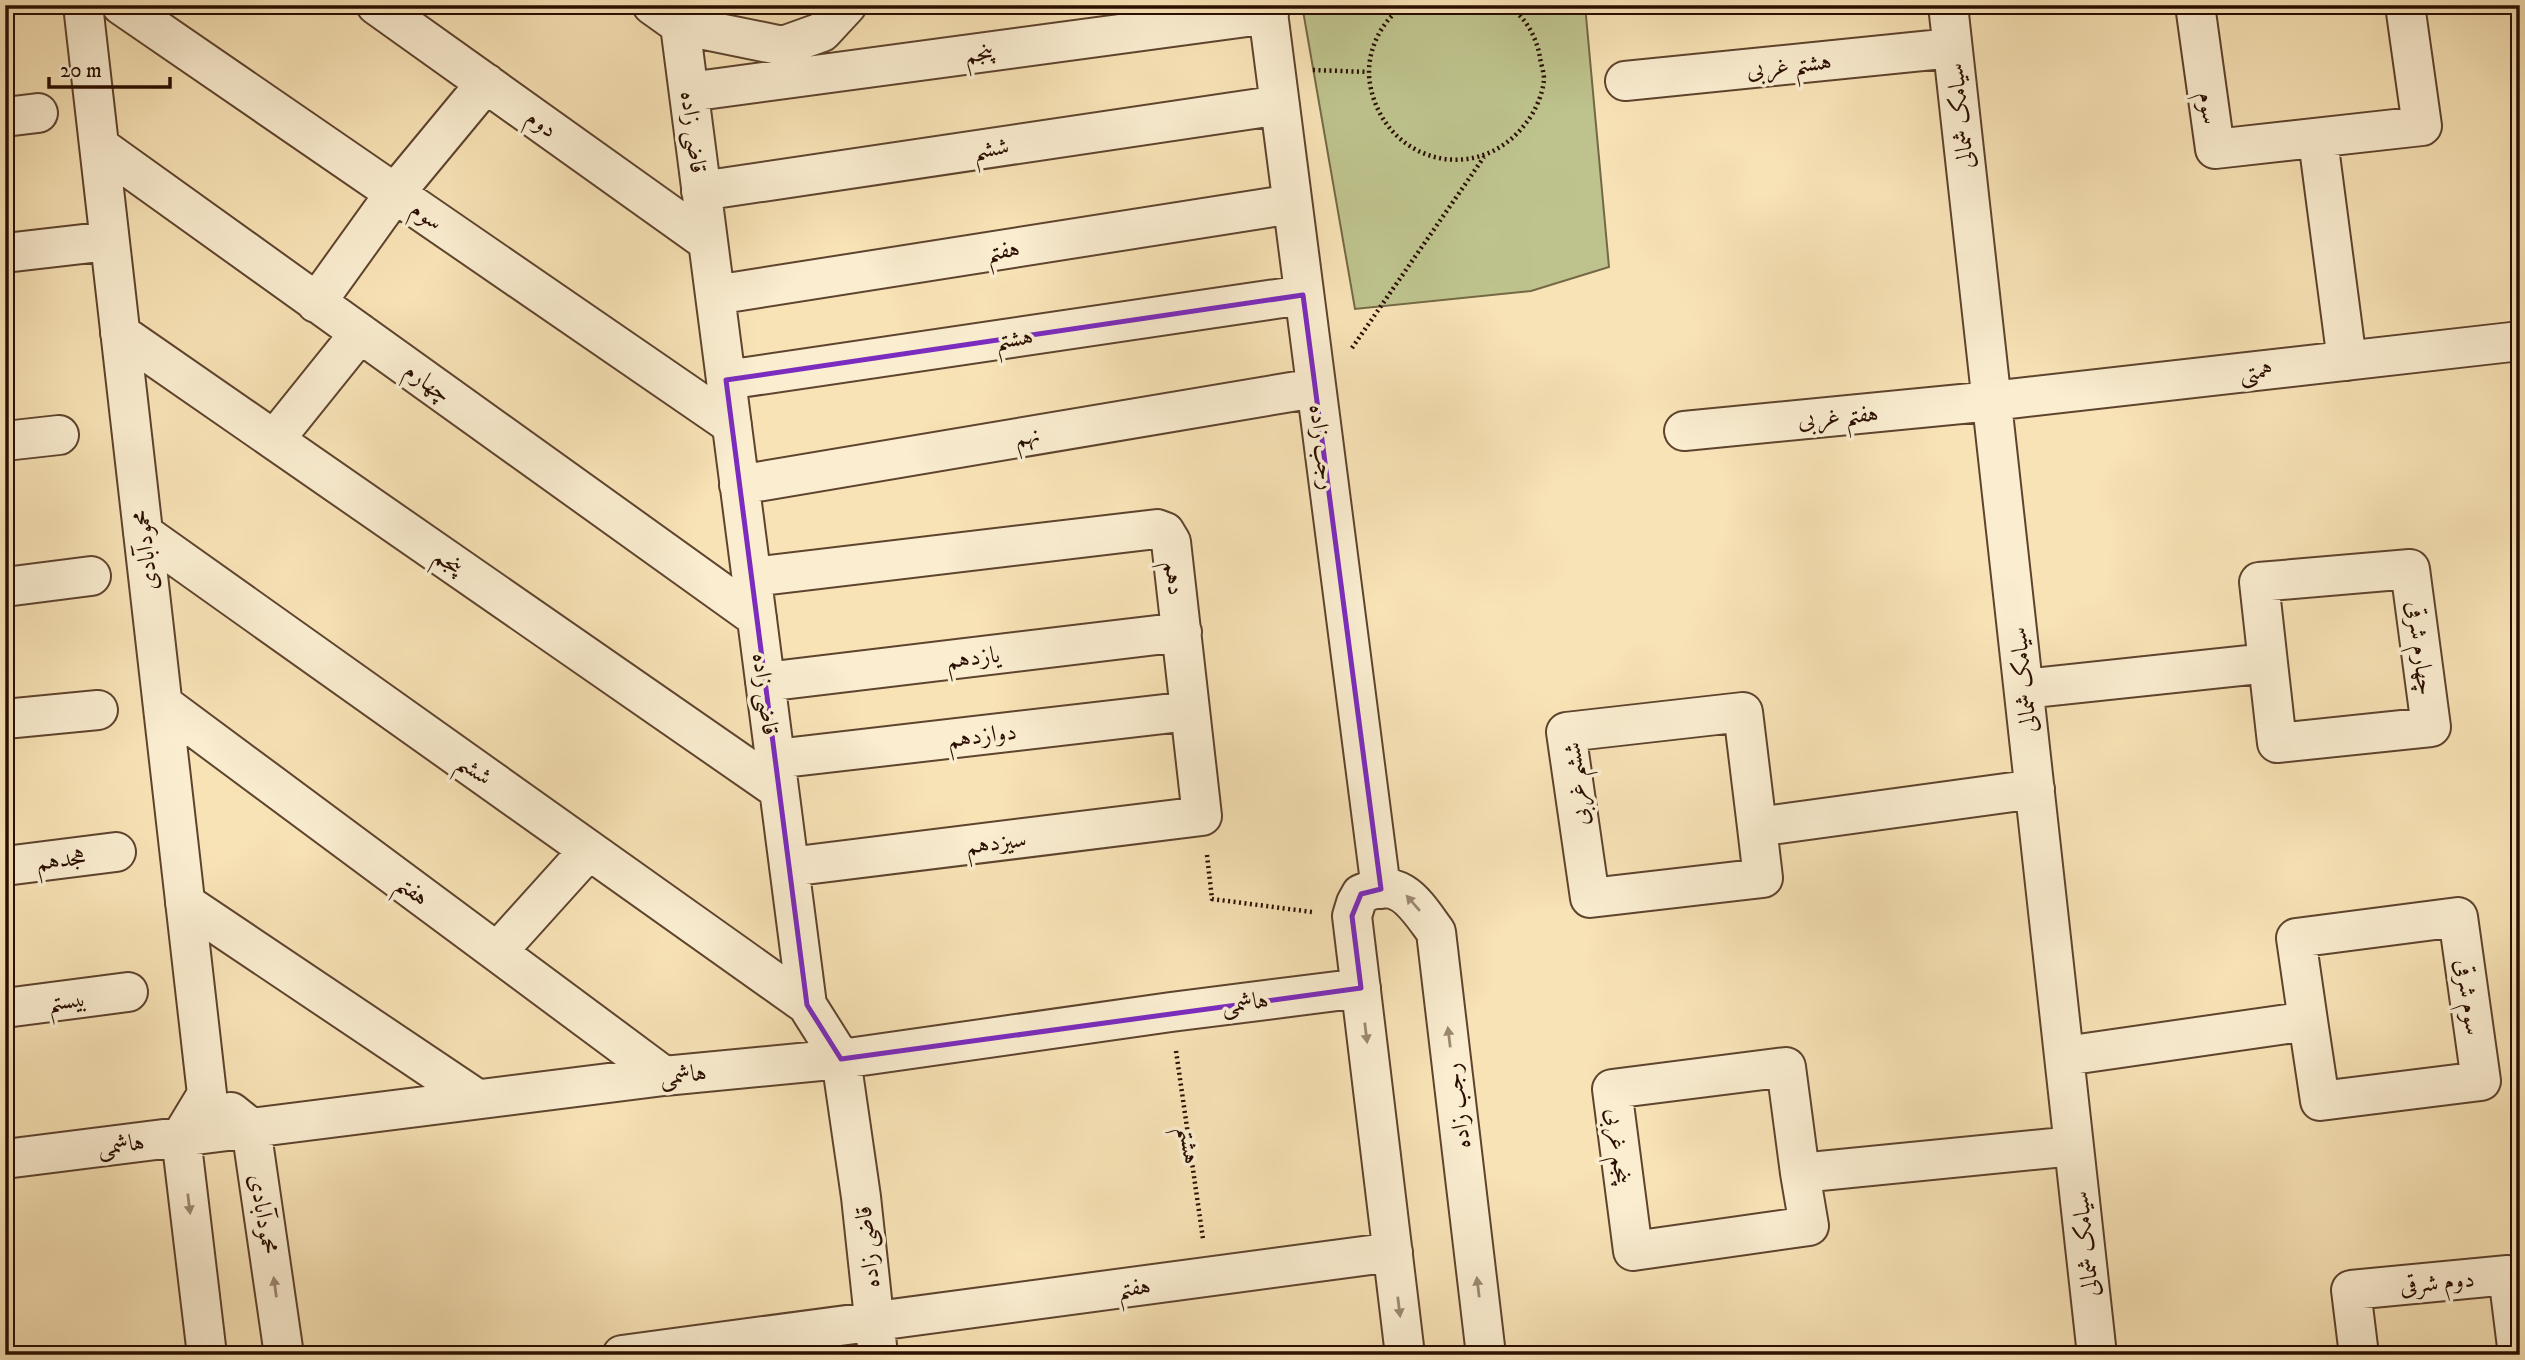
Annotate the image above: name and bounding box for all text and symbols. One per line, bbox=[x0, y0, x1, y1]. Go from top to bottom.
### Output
street label: پنجم bbox=[963, 37, 998, 77]
scale bar bbox=[49, 46, 170, 90]
street label: هشتم غربی bbox=[1745, 47, 1834, 93]
text: 20 m bbox=[60, 58, 102, 84]
street label: سیامک شمالی bbox=[1941, 62, 1981, 170]
street label: قاضی زاده bbox=[672, 89, 713, 175]
street label: سوم bbox=[2186, 90, 2225, 127]
street label: دوم bbox=[517, 103, 563, 149]
street label: ششم bbox=[971, 132, 1012, 174]
street label: سوم bbox=[402, 194, 448, 242]
street label: هفتم bbox=[984, 234, 1023, 276]
street label: هشتم bbox=[993, 321, 1036, 364]
street label: همتی bbox=[2238, 355, 2275, 390]
street label: چهارم bbox=[395, 356, 457, 414]
street label: هفتم غربی bbox=[1796, 399, 1880, 443]
street label: رجب زاده bbox=[1302, 403, 1342, 492]
street label: نهم bbox=[1012, 420, 1043, 460]
street label: محمودآبادی bbox=[127, 508, 165, 592]
street label: پنجم bbox=[425, 541, 471, 589]
street label: دهم bbox=[1151, 559, 1191, 598]
street label: چهارم شرقی bbox=[2394, 599, 2441, 698]
street label: سیامک شمالی bbox=[2004, 626, 2044, 734]
street label: یازدهم bbox=[945, 640, 1004, 682]
street label: قاضی زاده bbox=[744, 651, 785, 737]
street label: دوازدهم bbox=[946, 717, 1019, 761]
street label: ششم غربی bbox=[1558, 740, 1604, 827]
street label: ششم bbox=[446, 747, 498, 799]
street label: سیزدهم bbox=[964, 824, 1029, 868]
street label: هجدهم bbox=[34, 842, 89, 884]
street label: هفتم bbox=[385, 869, 435, 919]
one-way arrow bbox=[1406, 894, 1421, 911]
street label: سوم شرقی bbox=[2443, 957, 2488, 1038]
street label: بیستم bbox=[46, 984, 89, 1026]
street label: هاشمی bbox=[1220, 985, 1270, 1022]
one-way arrow bbox=[1361, 1022, 1372, 1044]
one-way arrow bbox=[1443, 1026, 1454, 1048]
street label: هاشمی bbox=[658, 1058, 708, 1093]
street label: رجب زاده bbox=[1438, 1061, 1478, 1150]
street label: پنجم غربی bbox=[1593, 1106, 1638, 1189]
street label: هشتم bbox=[1164, 1124, 1207, 1167]
street label: هاشمی bbox=[96, 1127, 146, 1164]
street label: محمودآبادی bbox=[242, 1172, 284, 1257]
street label: سیامک شمالی bbox=[2066, 1190, 2106, 1298]
one-way arrow bbox=[184, 1193, 195, 1215]
street label: قاضی زاده bbox=[849, 1204, 888, 1289]
street label: دوم شرقی bbox=[2398, 1264, 2477, 1307]
street label: هفتم bbox=[1116, 1271, 1153, 1313]
one-way arrow bbox=[270, 1276, 281, 1298]
one-way arrow bbox=[1472, 1276, 1483, 1298]
one-way arrow bbox=[1394, 1297, 1405, 1319]

